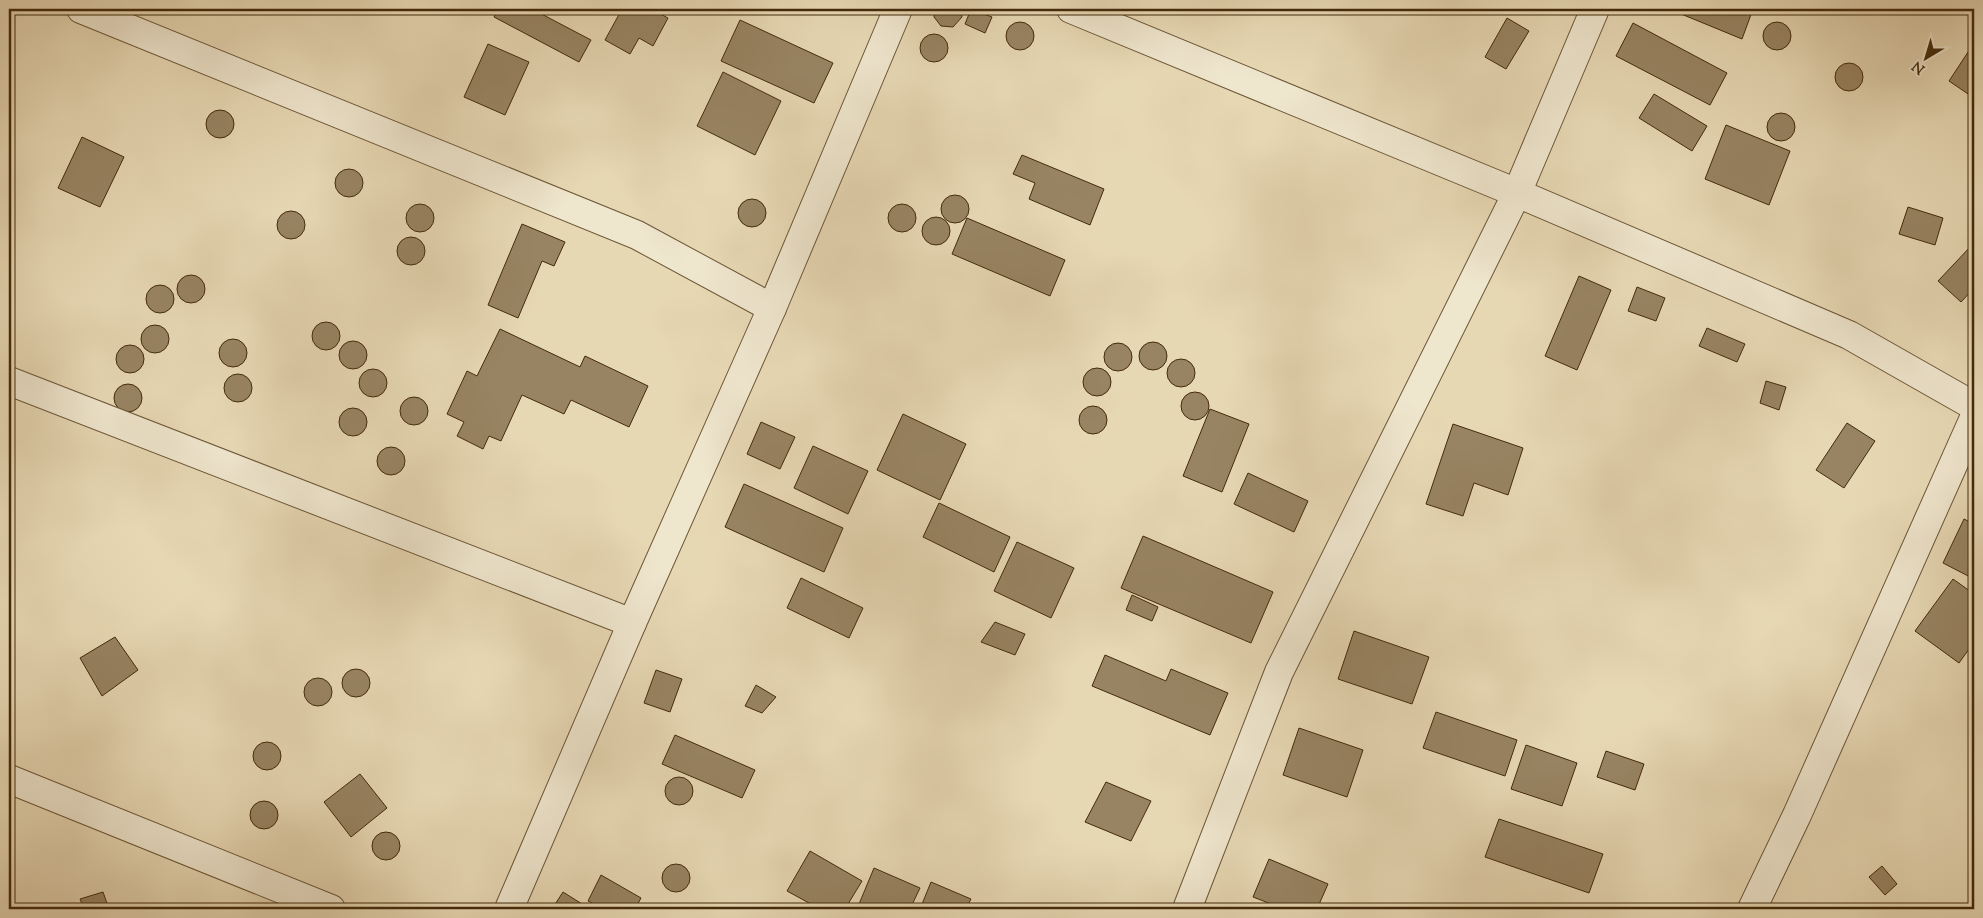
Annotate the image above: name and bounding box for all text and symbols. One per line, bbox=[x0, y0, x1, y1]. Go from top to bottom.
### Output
north arrow bbox=[1900, 32, 1950, 82]
text: N bbox=[1909, 55, 1930, 78]

